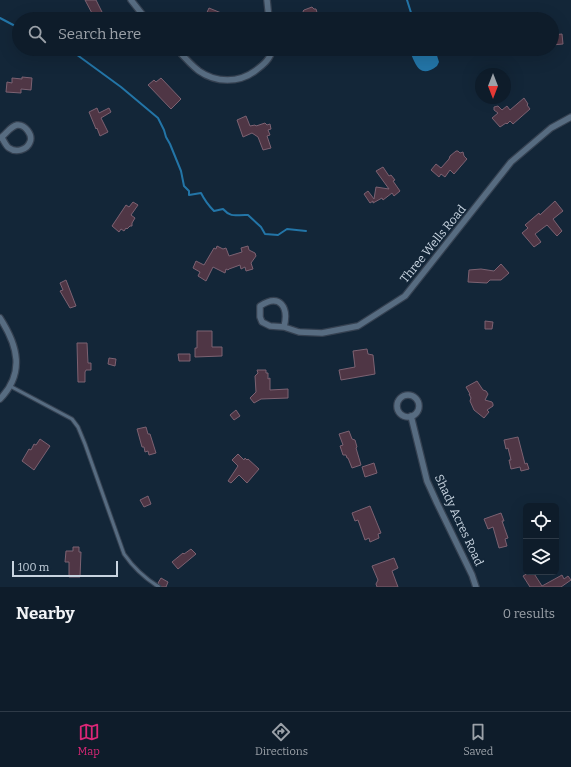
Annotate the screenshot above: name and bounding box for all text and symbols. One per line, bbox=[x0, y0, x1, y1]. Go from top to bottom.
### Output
search box bbox=[12, 12, 559, 56]
icon: search bbox=[26, 23, 48, 45]
text: Search here bbox=[58, 25, 141, 43]
north arrow bbox=[475, 68, 511, 104]
street label: Three Wells Road bbox=[397, 202, 469, 286]
street label: Shady Acres Road bbox=[432, 472, 486, 568]
map controls bbox=[523, 503, 559, 575]
button: locate bbox=[523, 503, 559, 539]
button: layers bbox=[523, 539, 559, 575]
scale bar bbox=[12, 559, 118, 578]
text: 100 m bbox=[18, 561, 49, 574]
text: Nearby bbox=[16, 603, 75, 624]
text: 0 results bbox=[503, 606, 555, 621]
tab: Map bbox=[78, 721, 100, 758]
tab: Directions bbox=[255, 721, 308, 758]
tab: Saved bbox=[463, 721, 493, 758]

